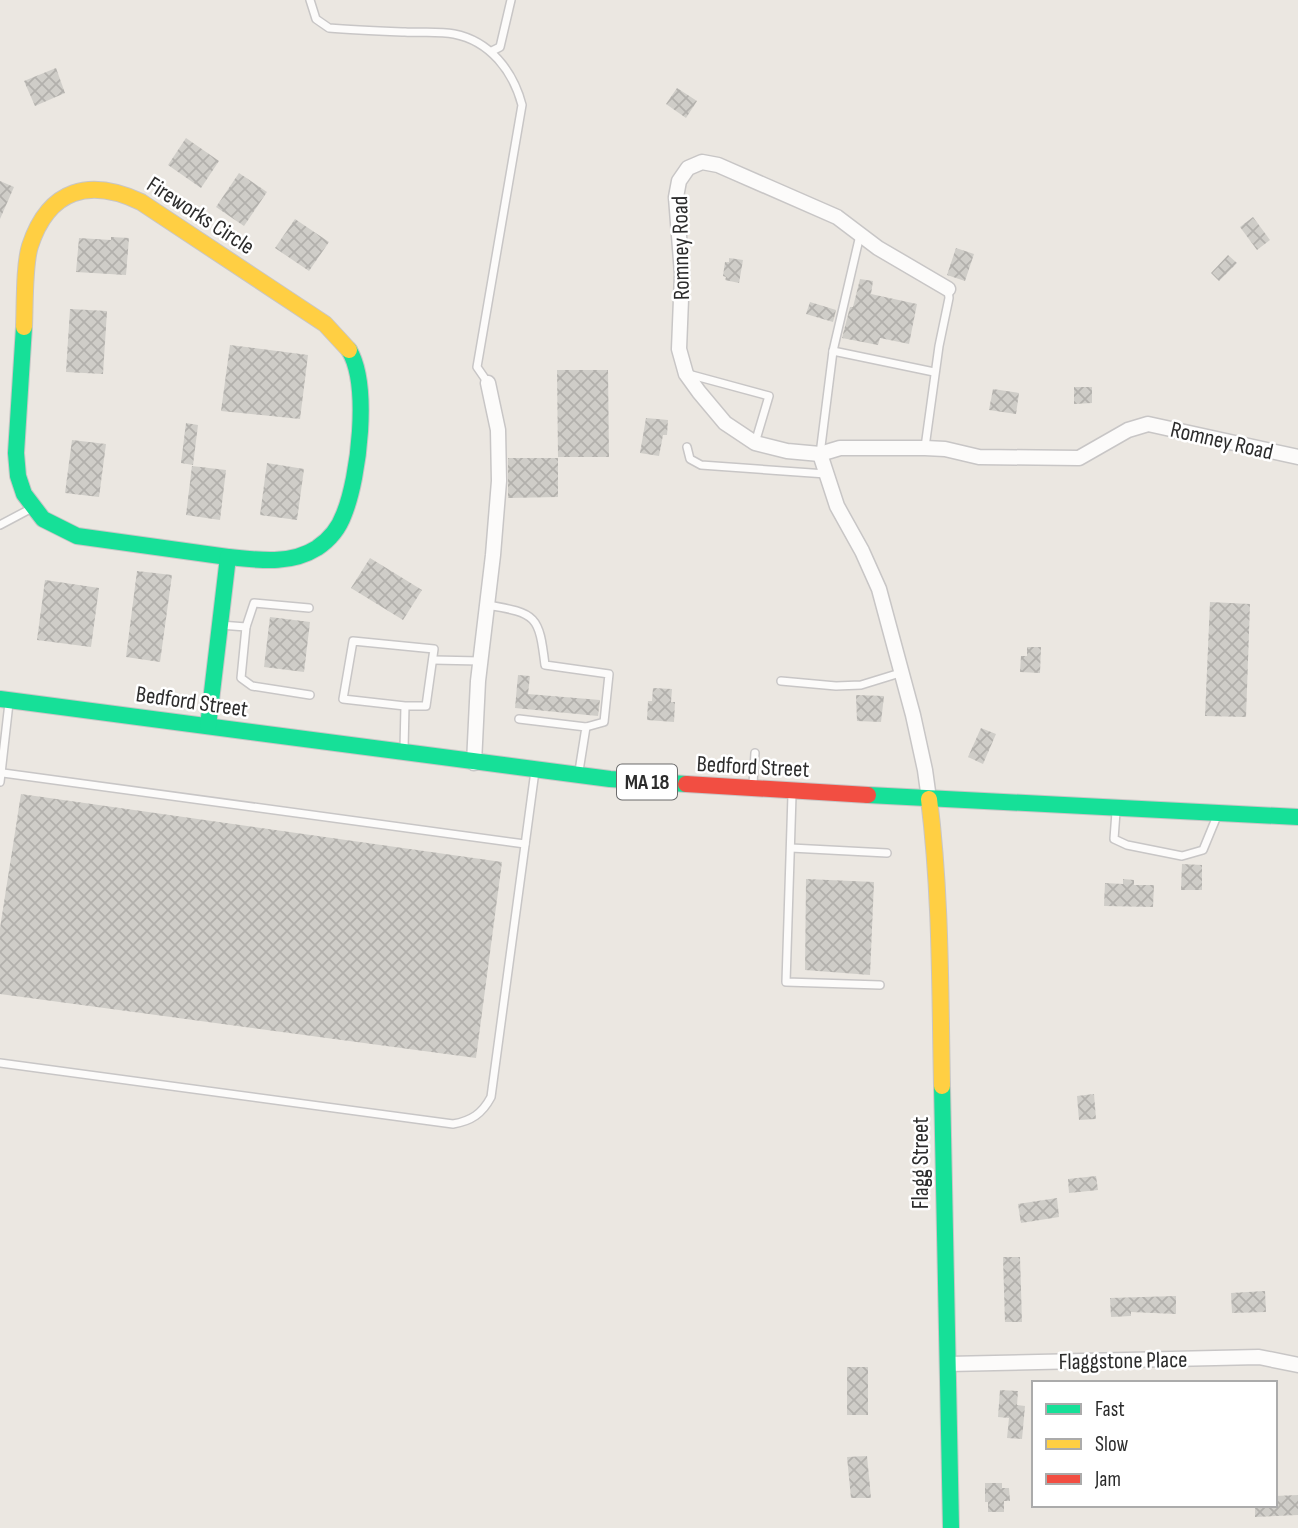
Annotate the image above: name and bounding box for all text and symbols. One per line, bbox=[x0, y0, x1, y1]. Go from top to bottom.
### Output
street label: Fireworks Circle bbox=[141, 171, 259, 261]
street label: Romney Road bbox=[666, 196, 696, 300]
street label: Romney Road bbox=[1168, 416, 1276, 466]
street label: Bedford Street bbox=[134, 680, 250, 724]
street label: Bedford Street bbox=[696, 750, 810, 784]
road number: MA 18 bbox=[617, 764, 677, 800]
street label: Flagg Street bbox=[907, 1117, 935, 1209]
street label: Flaggstone Place bbox=[1058, 1346, 1188, 1376]
legend bbox=[1032, 1381, 1277, 1507]
text: Fast bbox=[1095, 1397, 1125, 1422]
text: Slow bbox=[1095, 1432, 1129, 1457]
text: Jam bbox=[1094, 1467, 1121, 1492]

